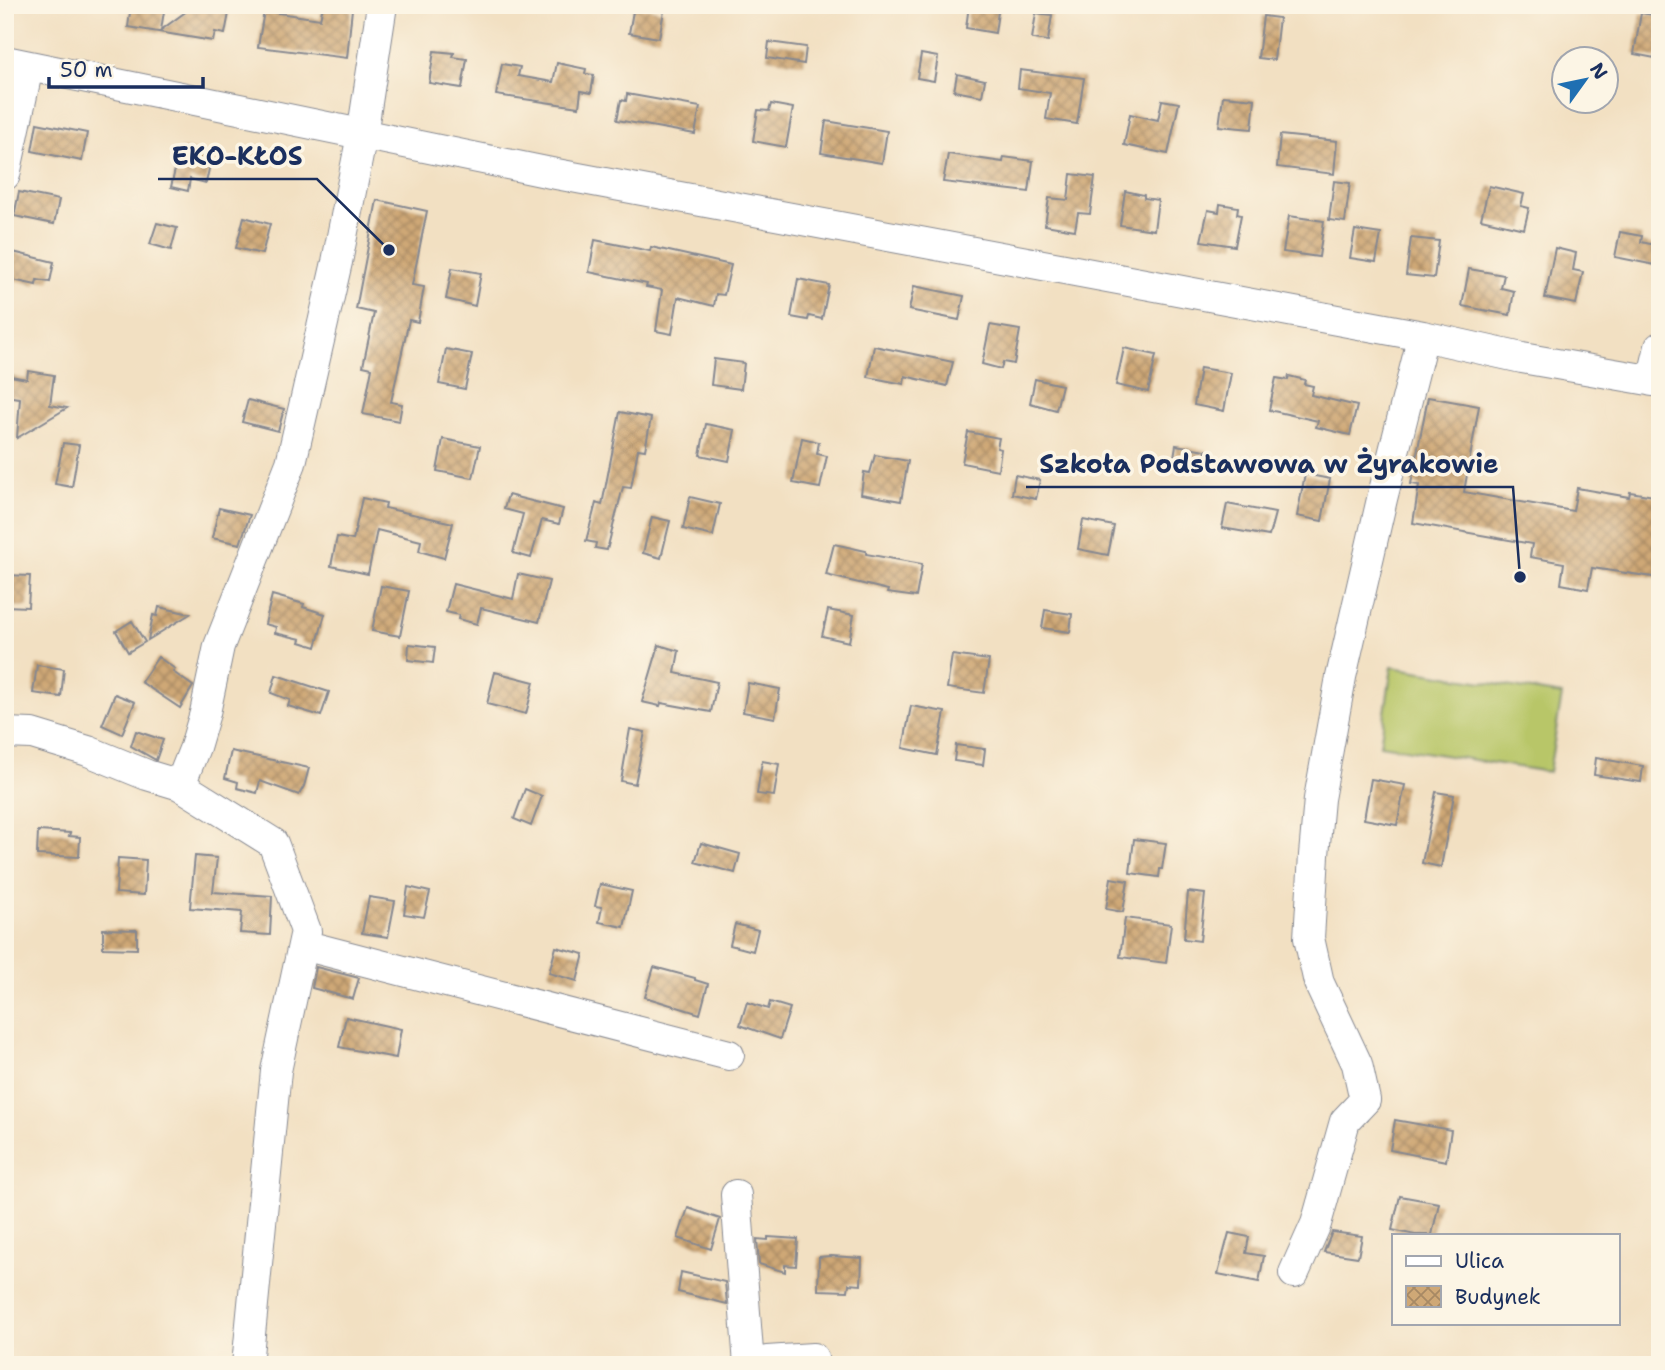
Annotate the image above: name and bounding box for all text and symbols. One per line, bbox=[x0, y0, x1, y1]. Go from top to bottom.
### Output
scale bar bbox=[49, 46, 203, 90]
north arrow bbox=[1550, 46, 1620, 116]
text: 50 m bbox=[60, 56, 113, 84]
text: N bbox=[1584, 58, 1613, 84]
callout: EKO-KŁOS bbox=[158, 132, 317, 179]
text: EKO-KŁOS bbox=[171, 138, 303, 173]
callout: Szkoła Podstawowa w Żyrakowie bbox=[1026, 440, 1513, 487]
text: Szkoła Podstawowa w Żyrakowie bbox=[1039, 446, 1499, 481]
legend bbox=[1392, 1234, 1620, 1324]
text: Ulica bbox=[1455, 1247, 1504, 1275]
text: Budynek bbox=[1455, 1283, 1541, 1311]

